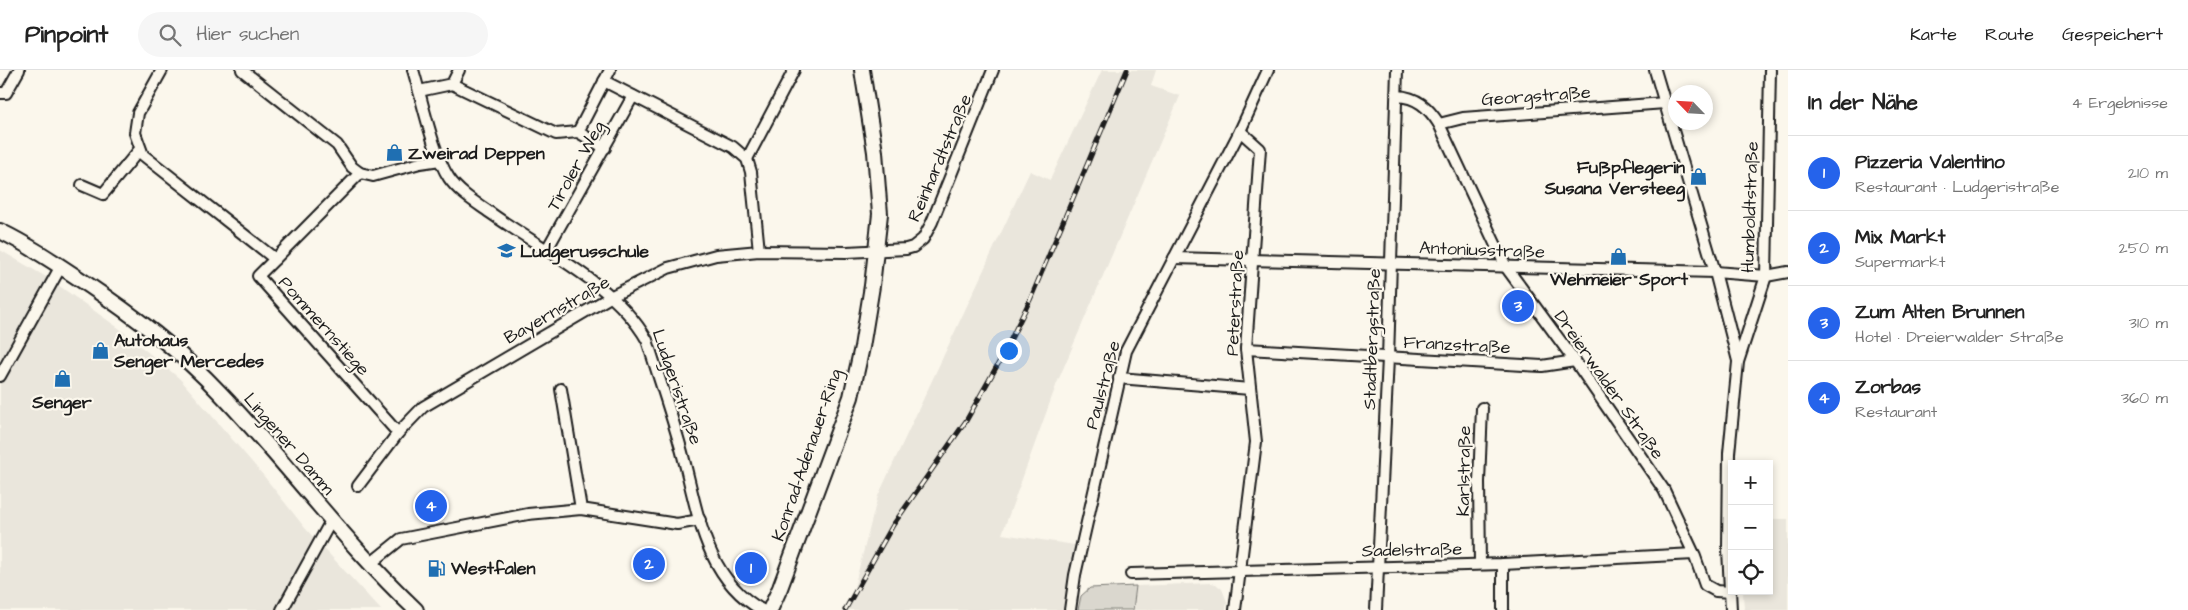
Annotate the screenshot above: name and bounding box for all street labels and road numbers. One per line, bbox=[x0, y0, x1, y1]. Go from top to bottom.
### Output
street label: Georgstraße bbox=[1481, 80, 1592, 113]
street label: Reinhardtstraße bbox=[902, 90, 978, 226]
street label: Tiroler Weg bbox=[541, 116, 612, 216]
street label: Humboldtstraße bbox=[1735, 141, 1765, 273]
street label: Antoniusstraße bbox=[1419, 235, 1546, 265]
street label: Peterstraße bbox=[1220, 249, 1250, 357]
street label: Stadtbergstraße bbox=[1357, 268, 1388, 410]
street label: Bayernstraße bbox=[499, 269, 615, 351]
street label: Pommernstiege bbox=[272, 271, 376, 382]
street label: Dreierwalder Straße bbox=[1548, 305, 1670, 465]
street label: Ludgeristraße bbox=[645, 326, 709, 449]
street label: Franzstraße bbox=[1403, 330, 1512, 360]
street label: Paulstraße bbox=[1079, 338, 1127, 432]
street label: Konrad-Adenauer-Ring bbox=[766, 365, 849, 545]
street label: Lingener Damm bbox=[237, 388, 340, 501]
street label: Karlstraße bbox=[1451, 425, 1477, 517]
street label: Sadelstraße bbox=[1362, 537, 1463, 563]

